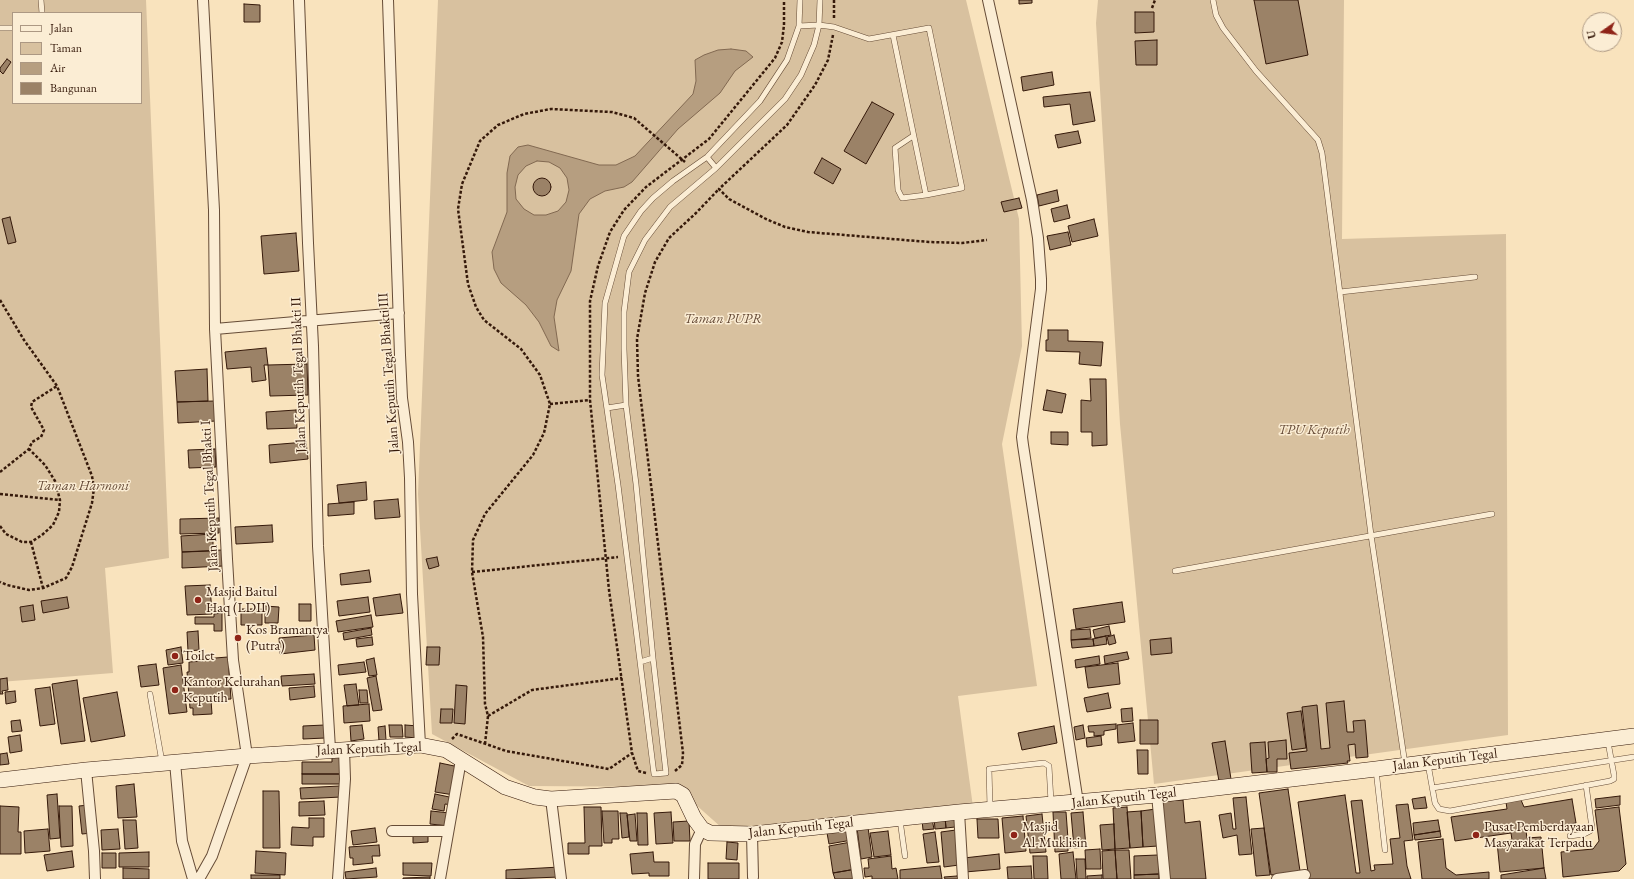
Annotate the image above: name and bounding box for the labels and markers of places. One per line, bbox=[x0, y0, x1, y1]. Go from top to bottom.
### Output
place label: Masjid Baitul Haq (LDII) bbox=[206, 584, 277, 616]
marker: Masjid Baitul Haq (LDII) bbox=[193, 595, 203, 605]
place label: Kos Bramantya (Putra) bbox=[246, 622, 328, 654]
marker: Kos Bramantya (Putra) bbox=[233, 633, 243, 643]
place label: Toilet bbox=[183, 648, 214, 664]
marker: Toilet bbox=[170, 651, 180, 661]
place label: Kantor Kelurahan Keputih bbox=[183, 674, 280, 706]
marker: Kantor Kelurahan Keputih bbox=[170, 685, 180, 695]
place label: Masjid Al-Muklisin bbox=[1022, 819, 1088, 852]
place label: Pusat Pemberdayaan Masyarakat Terpadu bbox=[1484, 819, 1594, 852]
marker: Masjid Al-Muklisin bbox=[1009, 830, 1019, 840]
marker: Pusat Pemberdayaan Masyarakat Terpadu bbox=[1471, 830, 1481, 840]

